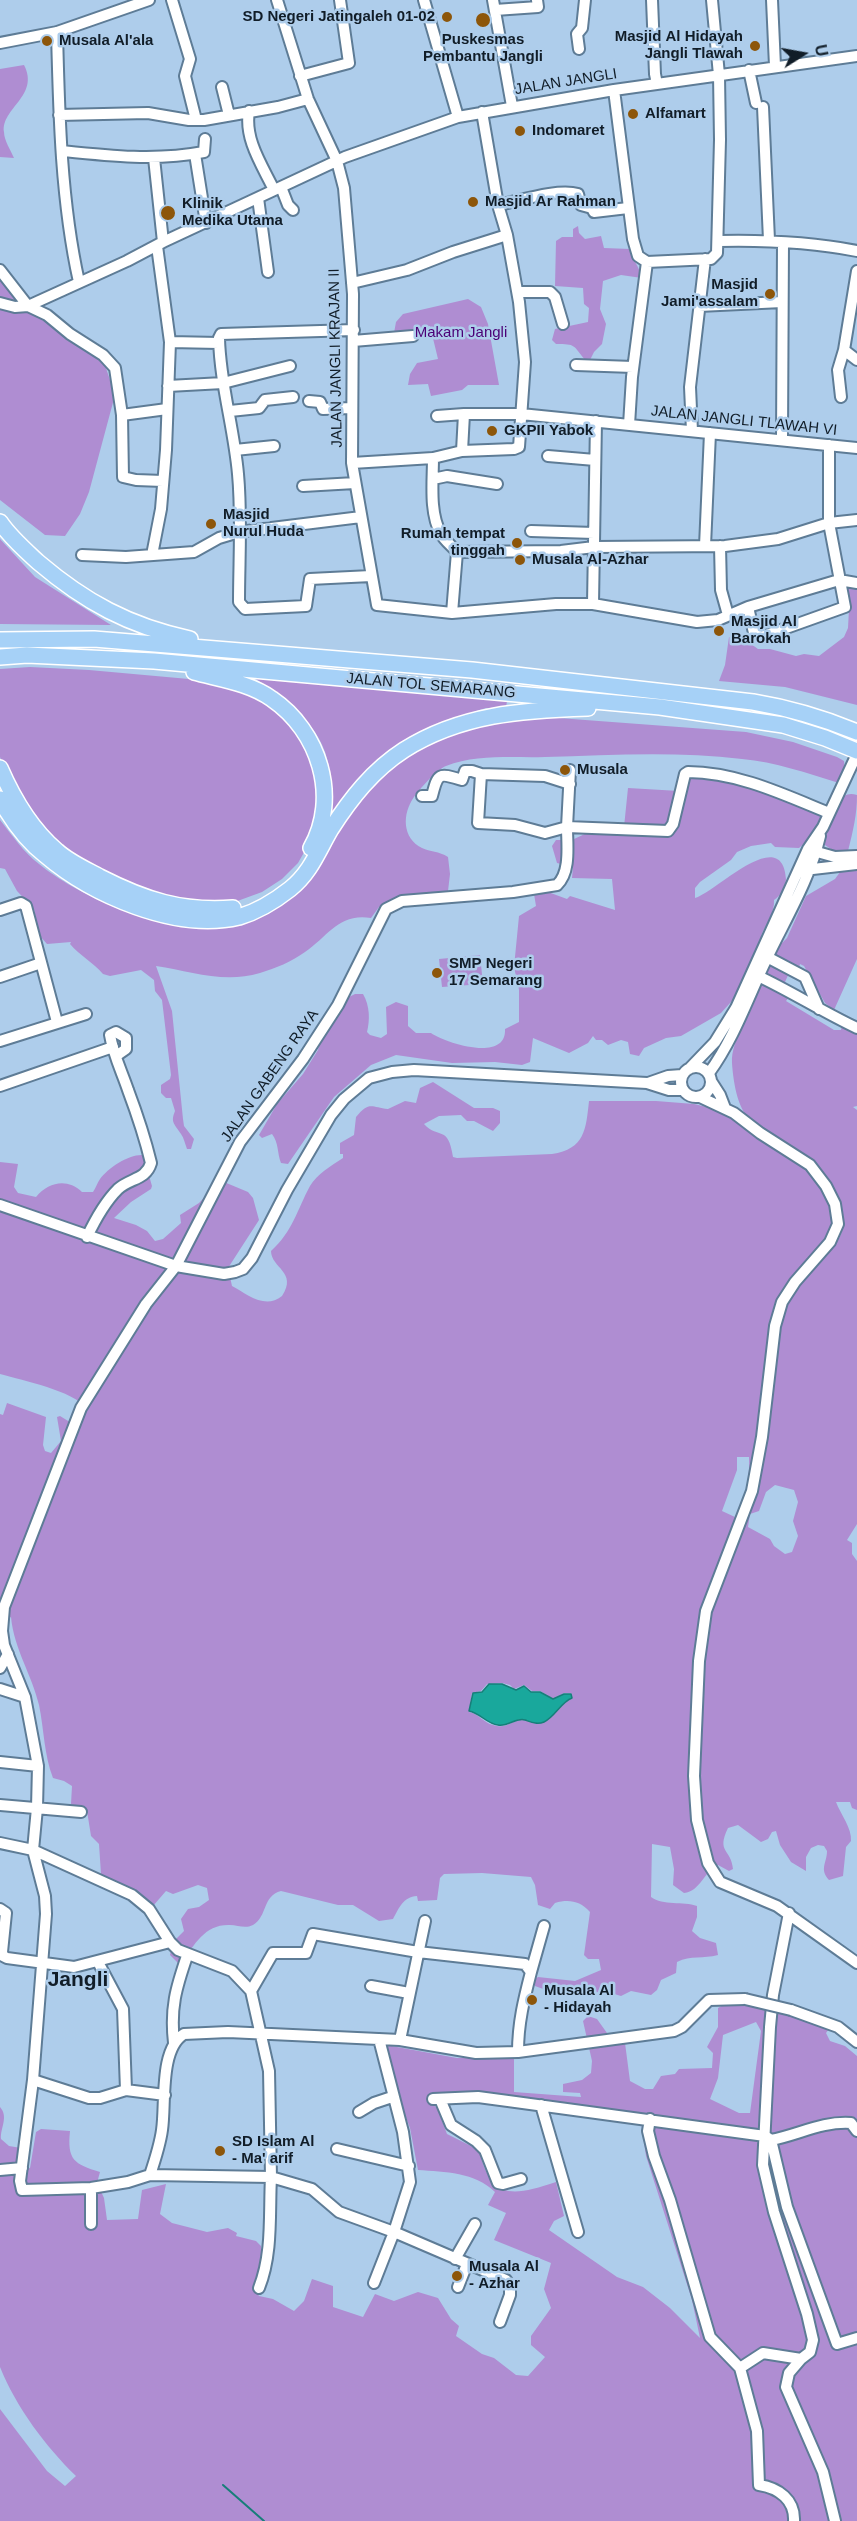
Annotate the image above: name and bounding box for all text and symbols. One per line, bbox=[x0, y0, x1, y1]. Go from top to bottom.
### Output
place label: SD Negeri Jatingaleh 01-02 bbox=[242, 8, 435, 26]
marker: SD Negeri Jatingaleh 01-02 bbox=[440, 10, 454, 24]
marker: Puskesmas Pembantu Jangli bbox=[474, 11, 492, 29]
north arrow bbox=[773, 24, 833, 84]
place label: Masjid Al Hidayah Jangli Tlawah bbox=[615, 28, 743, 63]
place label: Puskesmas Pembantu Jangli bbox=[423, 31, 543, 66]
place label: Musala Al'ala bbox=[59, 32, 153, 50]
marker: Musala Al'ala bbox=[40, 34, 54, 48]
marker: Masjid Al Hidayah Jangli Tlawah bbox=[748, 39, 762, 53]
text: U bbox=[812, 43, 831, 58]
street label: JALAN JANGLI bbox=[514, 65, 618, 99]
place label: Alfamart bbox=[645, 105, 706, 123]
marker: Alfamart bbox=[626, 107, 640, 121]
place label: Indomaret bbox=[532, 122, 605, 140]
marker: Indomaret bbox=[513, 124, 527, 138]
place label: Masjid Ar Rahman bbox=[485, 193, 616, 211]
place label: Klinik Medika Utama bbox=[182, 195, 283, 230]
marker: Masjid Ar Rahman bbox=[466, 195, 480, 209]
marker: Klinik Medika Utama bbox=[159, 204, 177, 222]
street label: JALAN JANGLI KRAJAN II bbox=[325, 268, 347, 448]
place label: Masjid Jami'assalam bbox=[661, 276, 758, 311]
marker: Masjid Jami'assalam bbox=[763, 287, 777, 301]
park label: Makam Jangli bbox=[415, 324, 507, 342]
street label: JALAN JANGLI TLAWAH VI bbox=[650, 402, 838, 440]
place label: GKPII Yabok bbox=[504, 422, 593, 440]
marker: GKPII Yabok bbox=[485, 424, 499, 438]
place label: Masjid Nurul Huda bbox=[223, 506, 304, 541]
marker: Masjid Nurul Huda bbox=[204, 517, 218, 531]
place label: Rumah tempat tinggah bbox=[401, 525, 505, 560]
marker: Rumah tempat tinggah bbox=[510, 536, 524, 550]
place label: Musala Al-Azhar bbox=[532, 551, 649, 569]
marker: Musala Al-Azhar bbox=[513, 553, 527, 567]
place label: Masjid Al Barokah bbox=[731, 613, 797, 648]
marker: Masjid Al Barokah bbox=[712, 624, 726, 638]
street label: JALAN TOL SEMARANG bbox=[346, 670, 516, 702]
place label: Musala bbox=[577, 761, 628, 779]
marker: Musala bbox=[558, 763, 572, 777]
place label: SMP Negeri 17 Semarang bbox=[449, 955, 542, 990]
marker: SMP Negeri 17 Semarang bbox=[430, 966, 444, 980]
street label: JALAN GABENG RAYA bbox=[217, 1006, 323, 1146]
district label: Jangli bbox=[48, 1967, 108, 1993]
place label: Musala Al - Hidayah bbox=[544, 1982, 614, 2017]
marker: Musala Al - Hidayah bbox=[525, 1993, 539, 2007]
place label: SD Islam Al - Ma' arif bbox=[232, 2133, 315, 2168]
marker: SD Islam Al - Ma' arif bbox=[213, 2144, 227, 2158]
place label: Musala Al - Azhar bbox=[469, 2258, 539, 2293]
marker: Musala Al - Azhar bbox=[450, 2269, 464, 2283]

